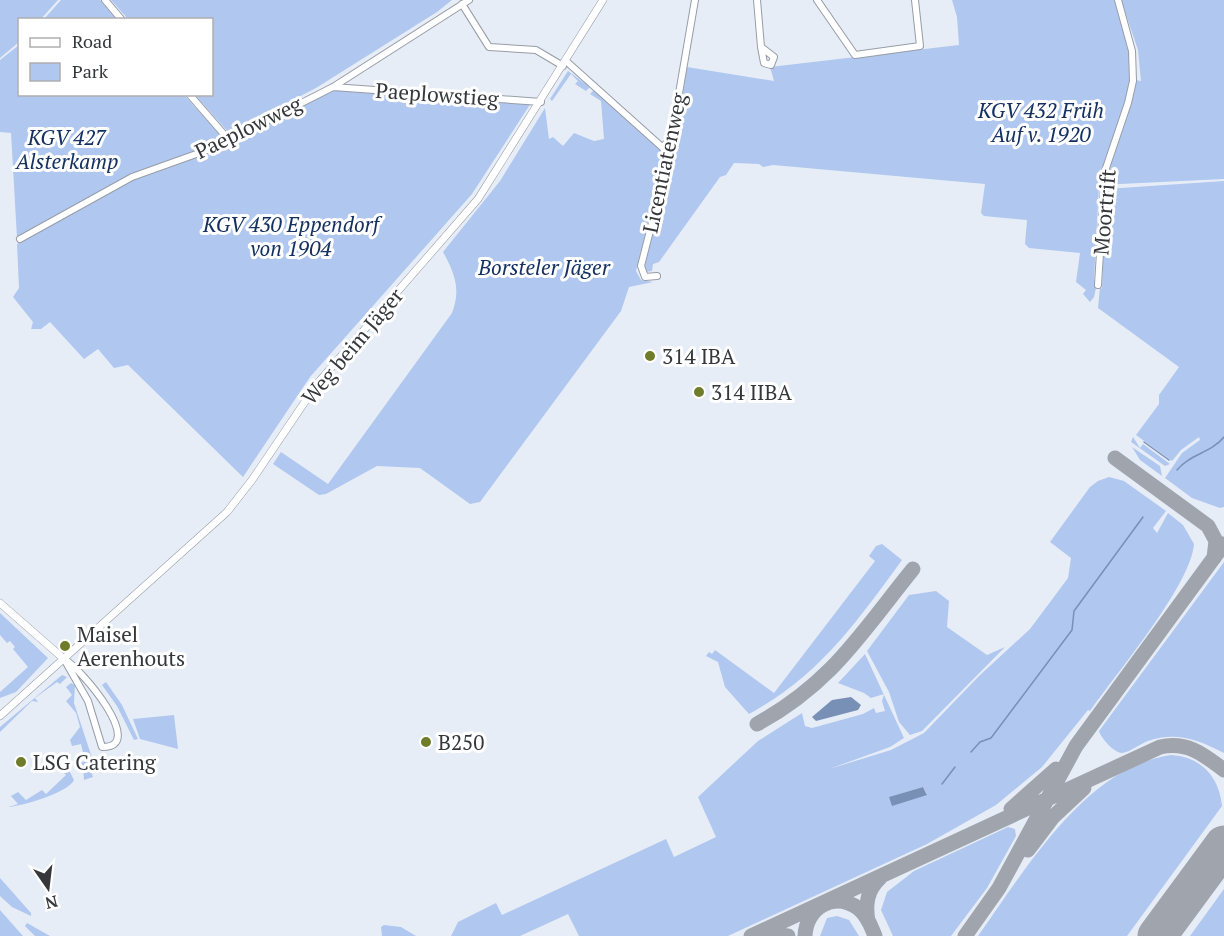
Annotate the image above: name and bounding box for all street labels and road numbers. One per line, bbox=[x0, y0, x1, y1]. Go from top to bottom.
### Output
street label: Paeplowstieg bbox=[375, 76, 500, 112]
street label: Paeplowweg bbox=[190, 89, 307, 165]
street label: Licentiatenweg bbox=[635, 89, 693, 236]
street label: Moortrift bbox=[1086, 168, 1122, 256]
street label: Weg beim Jäger bbox=[295, 282, 409, 410]

